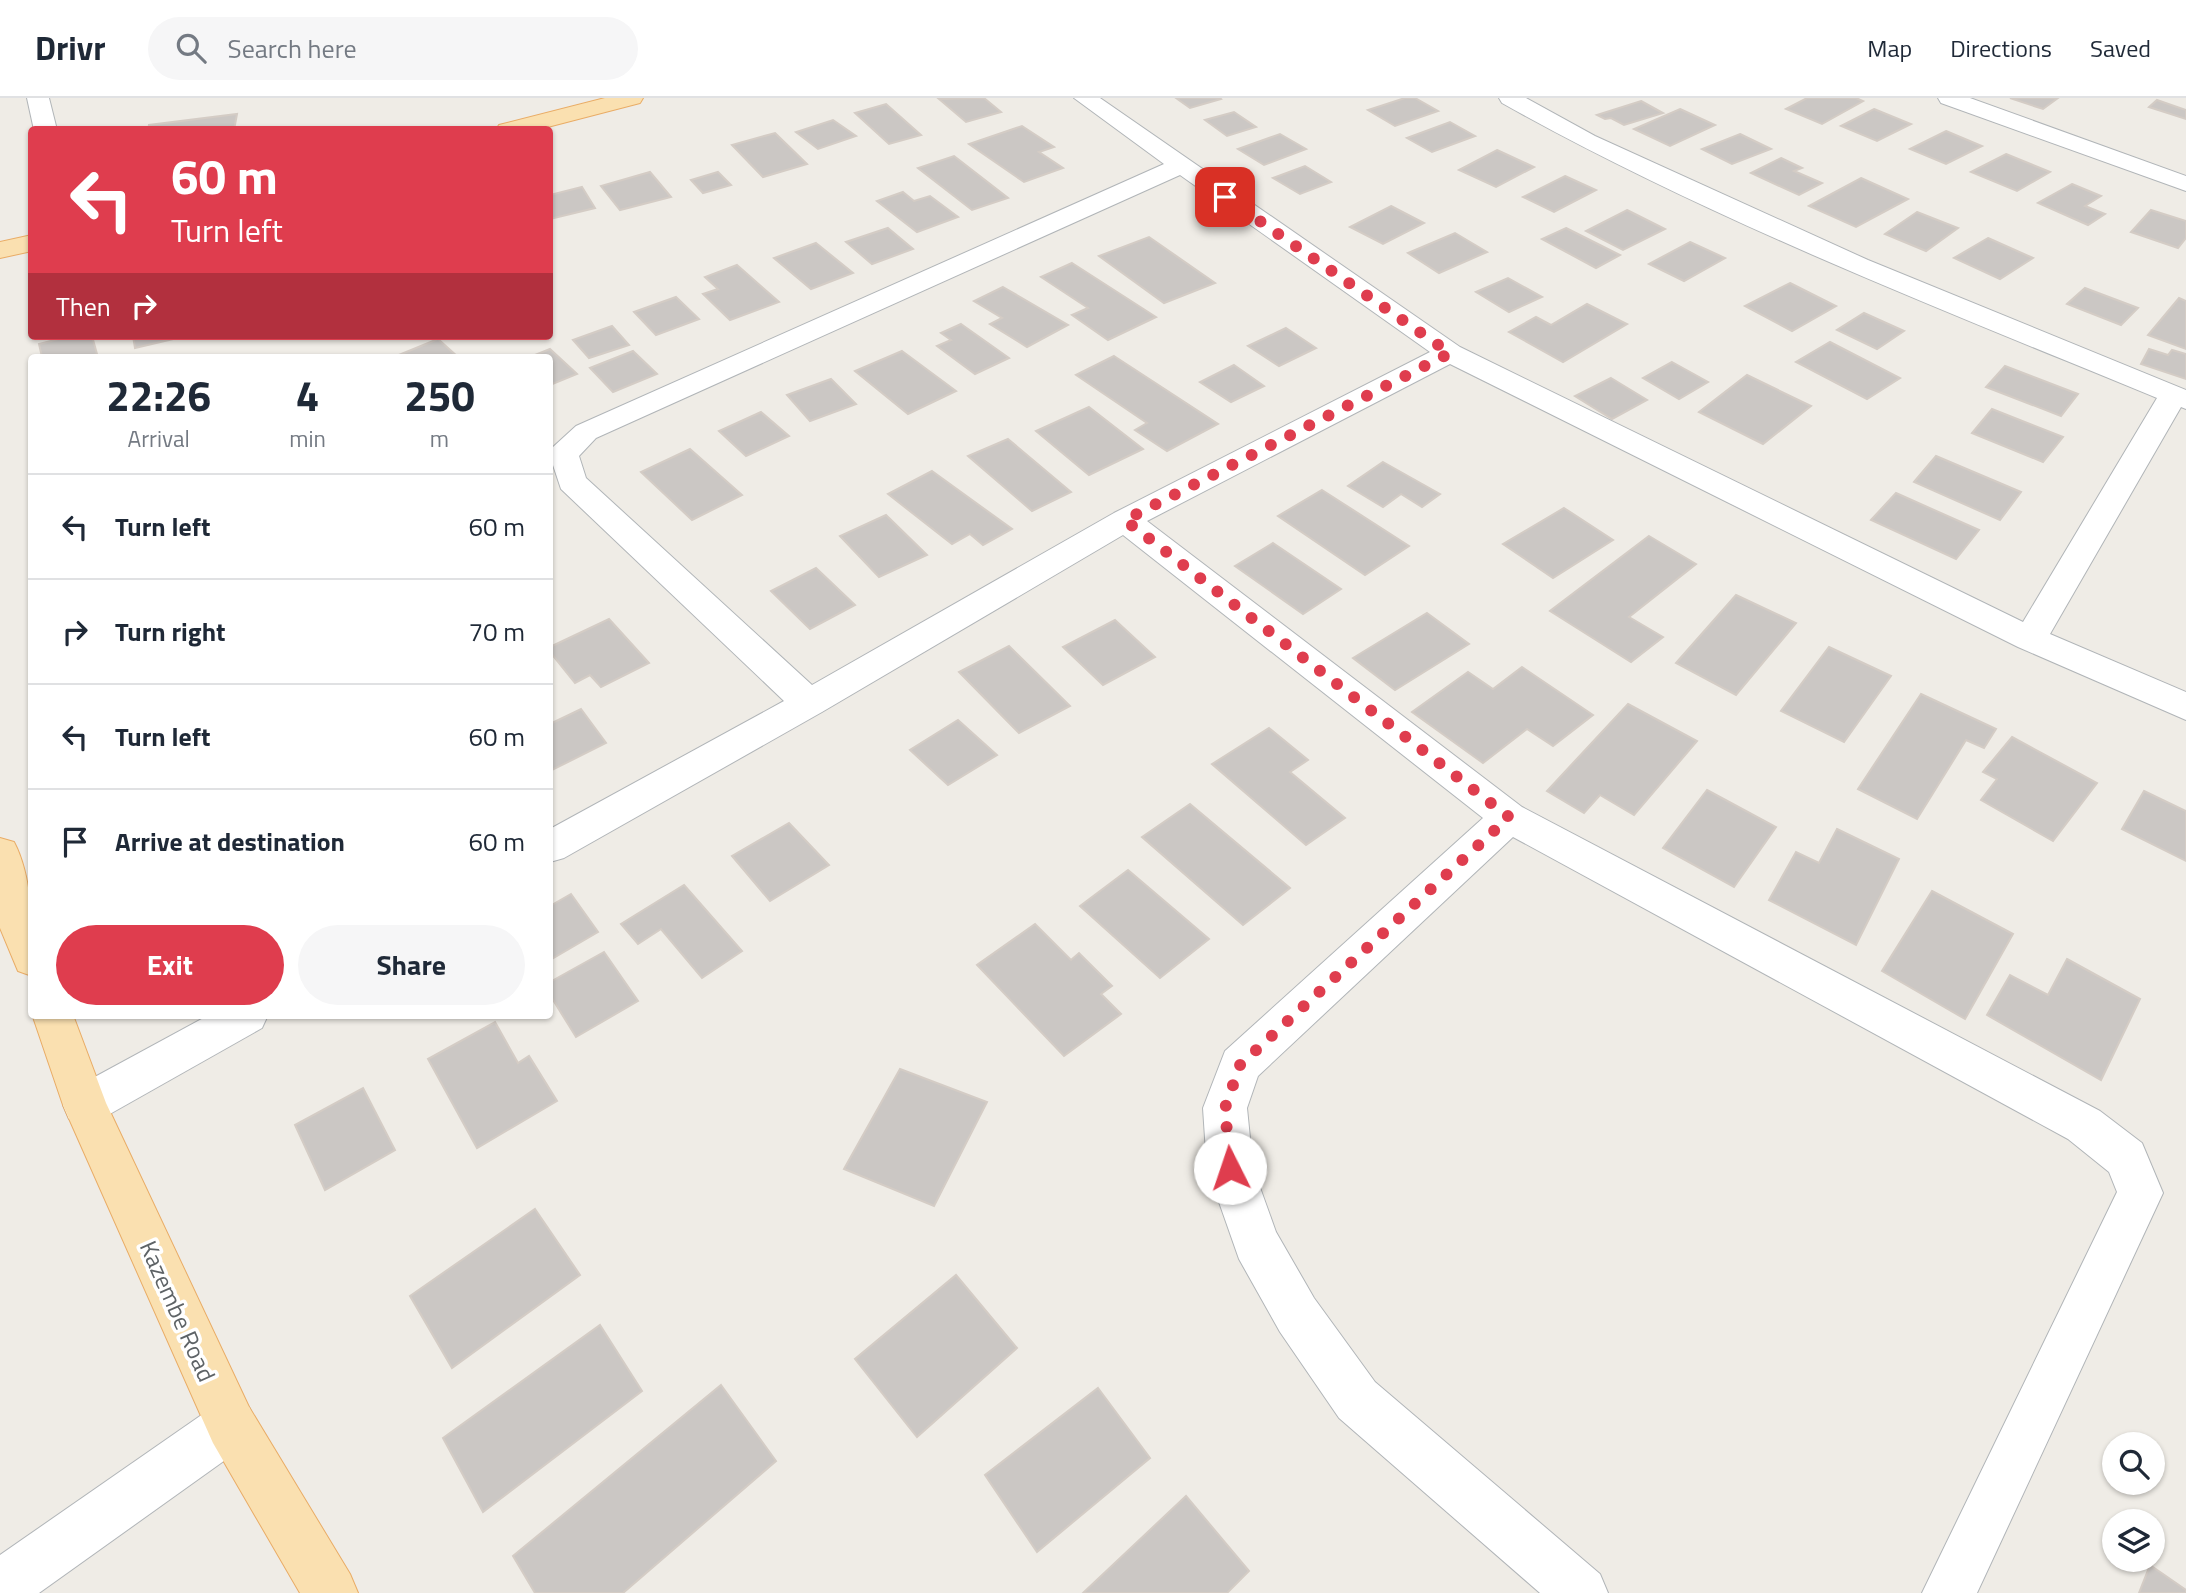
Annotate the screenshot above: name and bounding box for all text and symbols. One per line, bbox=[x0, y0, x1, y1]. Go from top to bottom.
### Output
search box bbox=[148, 17, 638, 80]
text: Drivr bbox=[35, 23, 106, 73]
icon: search bbox=[172, 29, 210, 67]
text: Search here bbox=[228, 29, 357, 68]
text: Map bbox=[1867, 30, 1912, 66]
text: Directions bbox=[1950, 30, 2052, 66]
text: Saved bbox=[2090, 30, 2151, 66]
text: 60 m bbox=[171, 138, 278, 213]
icon: left bbox=[56, 154, 147, 245]
pin bbox=[1195, 167, 1255, 227]
icon: arrive bbox=[1206, 178, 1244, 216]
text: Turn left bbox=[171, 206, 283, 254]
text: Then bbox=[56, 287, 111, 326]
icon: right bbox=[125, 287, 163, 325]
text: 22:26 bbox=[106, 363, 211, 427]
text: 4 bbox=[296, 363, 319, 427]
text: 250 bbox=[404, 363, 475, 427]
text: Arrival bbox=[127, 421, 190, 456]
text: min bbox=[289, 421, 326, 456]
text: m bbox=[430, 421, 449, 456]
text: Turn left bbox=[115, 507, 210, 546]
text: 60 m bbox=[468, 507, 525, 546]
icon: left bbox=[56, 508, 94, 546]
text: Turn right bbox=[115, 612, 226, 651]
text: 70 m bbox=[468, 612, 525, 651]
icon: right bbox=[56, 613, 94, 651]
text: Turn left bbox=[115, 717, 210, 756]
text: 60 m bbox=[468, 717, 525, 756]
icon: left bbox=[56, 718, 94, 756]
text: Arrive at destination bbox=[115, 822, 345, 861]
text: 60 m bbox=[468, 822, 525, 861]
icon: arrive bbox=[56, 823, 94, 861]
button: Exit bbox=[56, 925, 284, 1005]
button: Share bbox=[298, 925, 525, 1005]
position arrow bbox=[1193, 1131, 1267, 1205]
street label: Kazembe Road bbox=[131, 1235, 225, 1387]
map controls bbox=[2102, 1432, 2165, 1572]
button: search bbox=[2102, 1432, 2165, 1495]
button: layers bbox=[2102, 1509, 2165, 1572]

